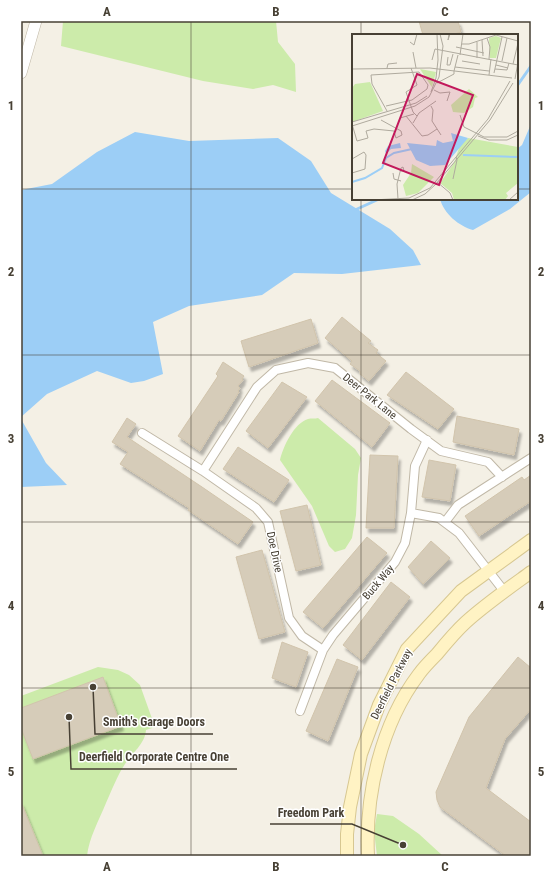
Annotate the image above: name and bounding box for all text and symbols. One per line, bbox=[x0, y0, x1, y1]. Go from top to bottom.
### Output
text: A bbox=[103, 4, 111, 19]
text: B bbox=[272, 4, 280, 19]
text: C bbox=[441, 4, 449, 19]
inset map bbox=[352, 34, 518, 200]
text: 1 bbox=[8, 98, 14, 113]
text: 1 bbox=[538, 98, 544, 113]
text: 2 bbox=[8, 264, 15, 279]
text: 2 bbox=[538, 264, 545, 279]
street label: Deer Park Lane bbox=[340, 371, 399, 422]
text: 3 bbox=[8, 431, 14, 446]
text: 3 bbox=[538, 431, 544, 446]
street label: Doe Drive bbox=[264, 530, 285, 574]
street label: Buck Way bbox=[360, 562, 397, 603]
text: 4 bbox=[8, 598, 15, 613]
text: 4 bbox=[538, 598, 545, 613]
street label: Deerfield Parkway bbox=[368, 646, 415, 722]
callout: Smith's Garage Doors bbox=[95, 710, 213, 734]
text: Smith's Garage Doors bbox=[103, 715, 206, 729]
callout: Deerfield Corporate Centre One bbox=[71, 745, 237, 769]
text: Deerfield Corporate Centre One bbox=[79, 750, 229, 764]
text: 5 bbox=[8, 764, 15, 779]
text: 5 bbox=[538, 764, 545, 779]
callout: Freedom Park bbox=[270, 800, 352, 824]
text: Freedom Park bbox=[278, 806, 345, 820]
text: A bbox=[103, 859, 111, 874]
text: B bbox=[272, 859, 280, 874]
text: C bbox=[441, 859, 449, 874]

